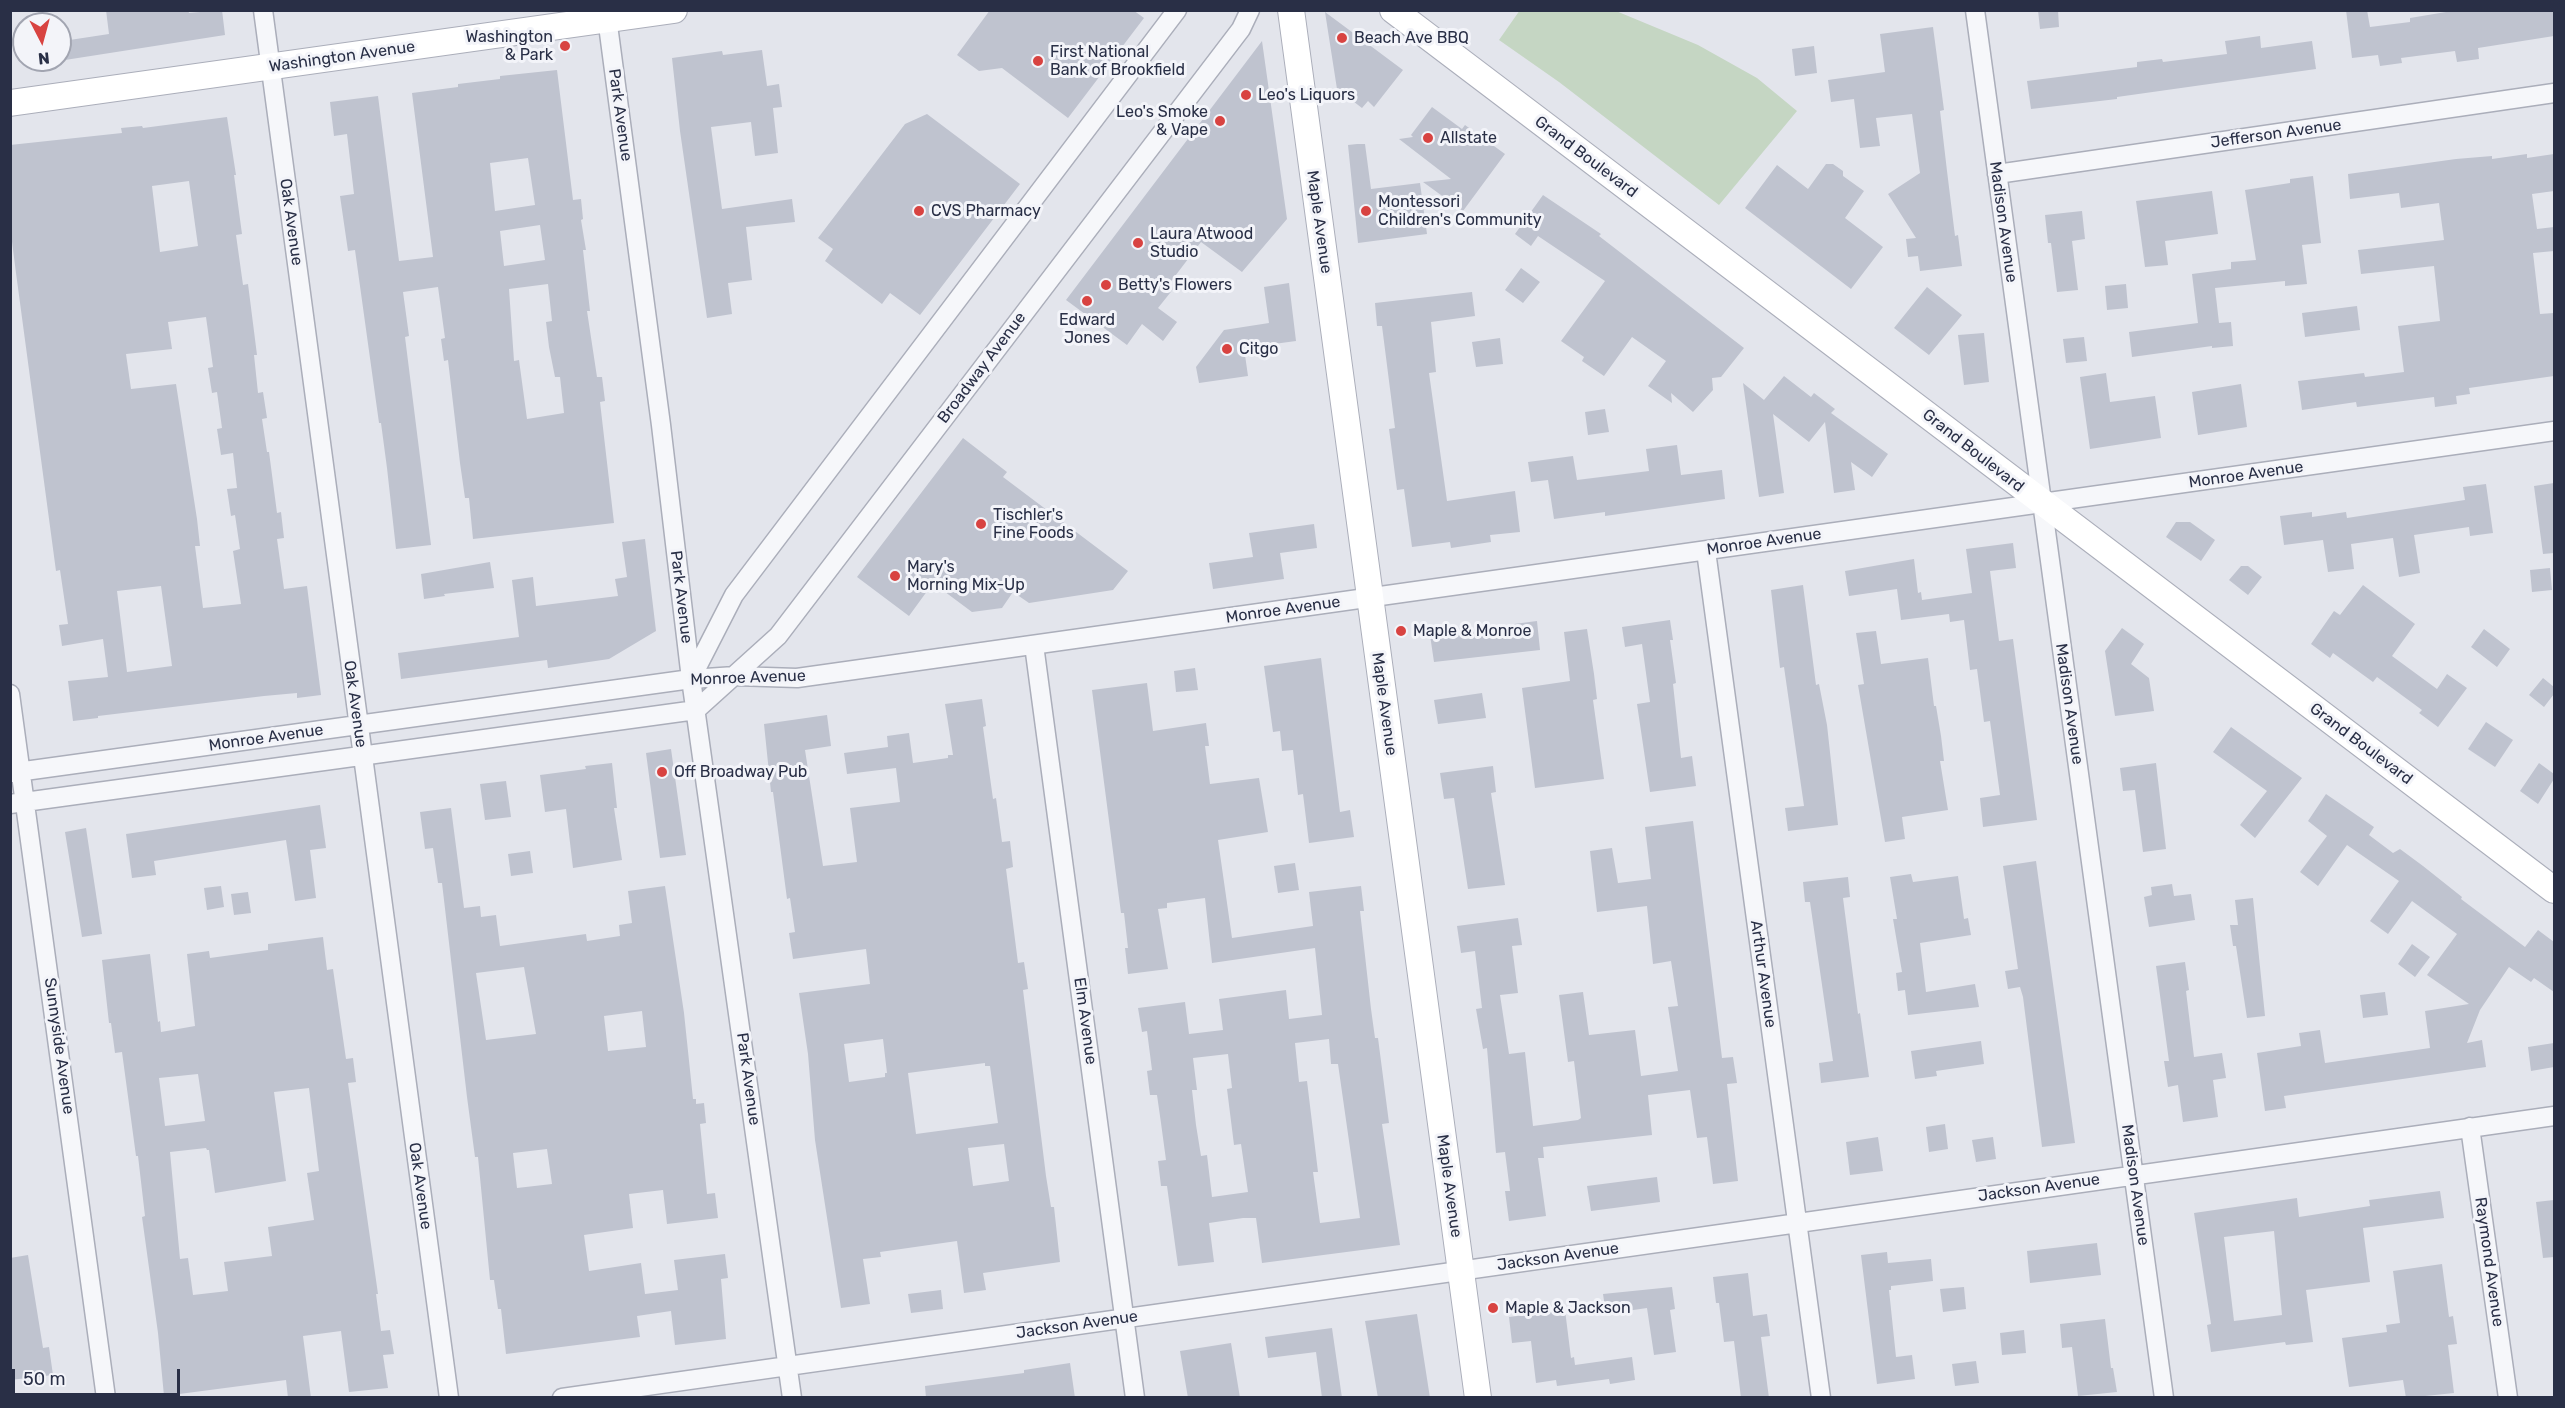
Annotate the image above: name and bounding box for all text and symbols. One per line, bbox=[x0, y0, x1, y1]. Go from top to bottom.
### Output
north arrow bbox=[12, 12, 72, 72]
place label: Washington & Park bbox=[466, 27, 553, 65]
place label: Beach Ave BBQ bbox=[1354, 28, 1469, 48]
marker: Beach Ave BBQ bbox=[1335, 31, 1349, 45]
street label: Washington Avenue bbox=[268, 37, 416, 77]
marker: Washington & Park bbox=[558, 39, 572, 53]
place label: First National Bank of Brookfield bbox=[1050, 42, 1185, 80]
text: N bbox=[37, 48, 50, 68]
marker: First National Bank of Brookfield bbox=[1031, 54, 1045, 68]
street label: Park Avenue bbox=[604, 67, 636, 163]
place label: Leo's Liquors bbox=[1258, 85, 1355, 105]
marker: Leo's Liquors bbox=[1239, 88, 1253, 102]
place label: Leo's Smoke & Vape bbox=[1116, 102, 1208, 140]
street label: Grand Boulevard bbox=[1531, 112, 1641, 202]
marker: Leo's Smoke & Vape bbox=[1213, 114, 1227, 128]
street label: Jefferson Avenue bbox=[2209, 115, 2343, 153]
place label: Allstate bbox=[1440, 128, 1497, 148]
marker: Allstate bbox=[1421, 131, 1435, 145]
street label: Madison Avenue bbox=[1985, 160, 2021, 284]
street label: Maple Avenue bbox=[1302, 169, 1336, 275]
street label: Oak Avenue bbox=[275, 177, 307, 267]
place label: Montessori Children's Community bbox=[1378, 192, 1542, 230]
place label: CVS Pharmacy bbox=[931, 201, 1041, 221]
marker: CVS Pharmacy bbox=[912, 204, 926, 218]
marker: Montessori Children's Community bbox=[1359, 204, 1373, 218]
place label: Laura Atwood Studio bbox=[1150, 224, 1253, 262]
marker: Laura Atwood Studio bbox=[1131, 236, 1145, 250]
place label: Betty's Flowers bbox=[1118, 275, 1232, 295]
marker: Betty's Flowers bbox=[1099, 278, 1113, 292]
marker: Edward Jones bbox=[1080, 294, 1094, 308]
street label: Broadway Avenue bbox=[934, 309, 1030, 427]
place label: Edward Jones bbox=[1059, 310, 1115, 348]
place label: Citgo bbox=[1239, 339, 1279, 359]
marker: Citgo bbox=[1220, 342, 1234, 356]
street label: Grand Boulevard bbox=[1918, 405, 2028, 497]
street label: Monroe Avenue bbox=[2187, 457, 2305, 493]
place label: Tischler's Fine Foods bbox=[993, 505, 1074, 543]
marker: Tischler's Fine Foods bbox=[974, 517, 988, 531]
street label: Monroe Avenue bbox=[1705, 524, 1823, 560]
street label: Park Avenue bbox=[666, 550, 696, 644]
place label: Mary's Morning Mix-Up bbox=[907, 557, 1025, 595]
marker: Mary's Morning Mix-Up bbox=[888, 569, 902, 583]
street label: Monroe Avenue bbox=[1224, 592, 1342, 628]
place label: Maple & Monroe bbox=[1413, 621, 1532, 641]
marker: Maple & Monroe bbox=[1394, 624, 1408, 638]
street label: Madison Avenue bbox=[2051, 642, 2087, 766]
street label: Maple Avenue bbox=[1367, 651, 1401, 757]
street label: Oak Avenue bbox=[339, 659, 371, 749]
street label: Monroe Avenue bbox=[690, 666, 806, 690]
street label: Grand Boulevard bbox=[2306, 699, 2416, 789]
street label: Monroe Avenue bbox=[207, 720, 325, 756]
place label: Off Broadway Pub bbox=[674, 762, 807, 782]
marker: Off Broadway Pub bbox=[655, 765, 669, 779]
street label: Arthur Avenue bbox=[1746, 919, 1780, 1029]
street label: Sunnyside Avenue bbox=[40, 976, 78, 1116]
street label: Elm Avenue bbox=[1069, 976, 1101, 1066]
street label: Park Avenue bbox=[732, 1031, 764, 1127]
street label: Madison Avenue bbox=[2117, 1123, 2153, 1247]
street label: Maple Avenue bbox=[1432, 1133, 1466, 1239]
street label: Oak Avenue bbox=[404, 1141, 436, 1231]
street label: Jackson Avenue bbox=[1977, 1170, 2101, 1206]
street label: Raymond Avenue bbox=[2470, 1196, 2508, 1328]
street label: Jackson Avenue bbox=[1496, 1239, 1620, 1275]
place label: Maple & Jackson bbox=[1505, 1298, 1631, 1318]
marker: Maple & Jackson bbox=[1486, 1301, 1500, 1315]
street label: Jackson Avenue bbox=[1015, 1307, 1139, 1343]
scale bar bbox=[15, 1357, 183, 1395]
text: 50 m bbox=[23, 1368, 66, 1390]

